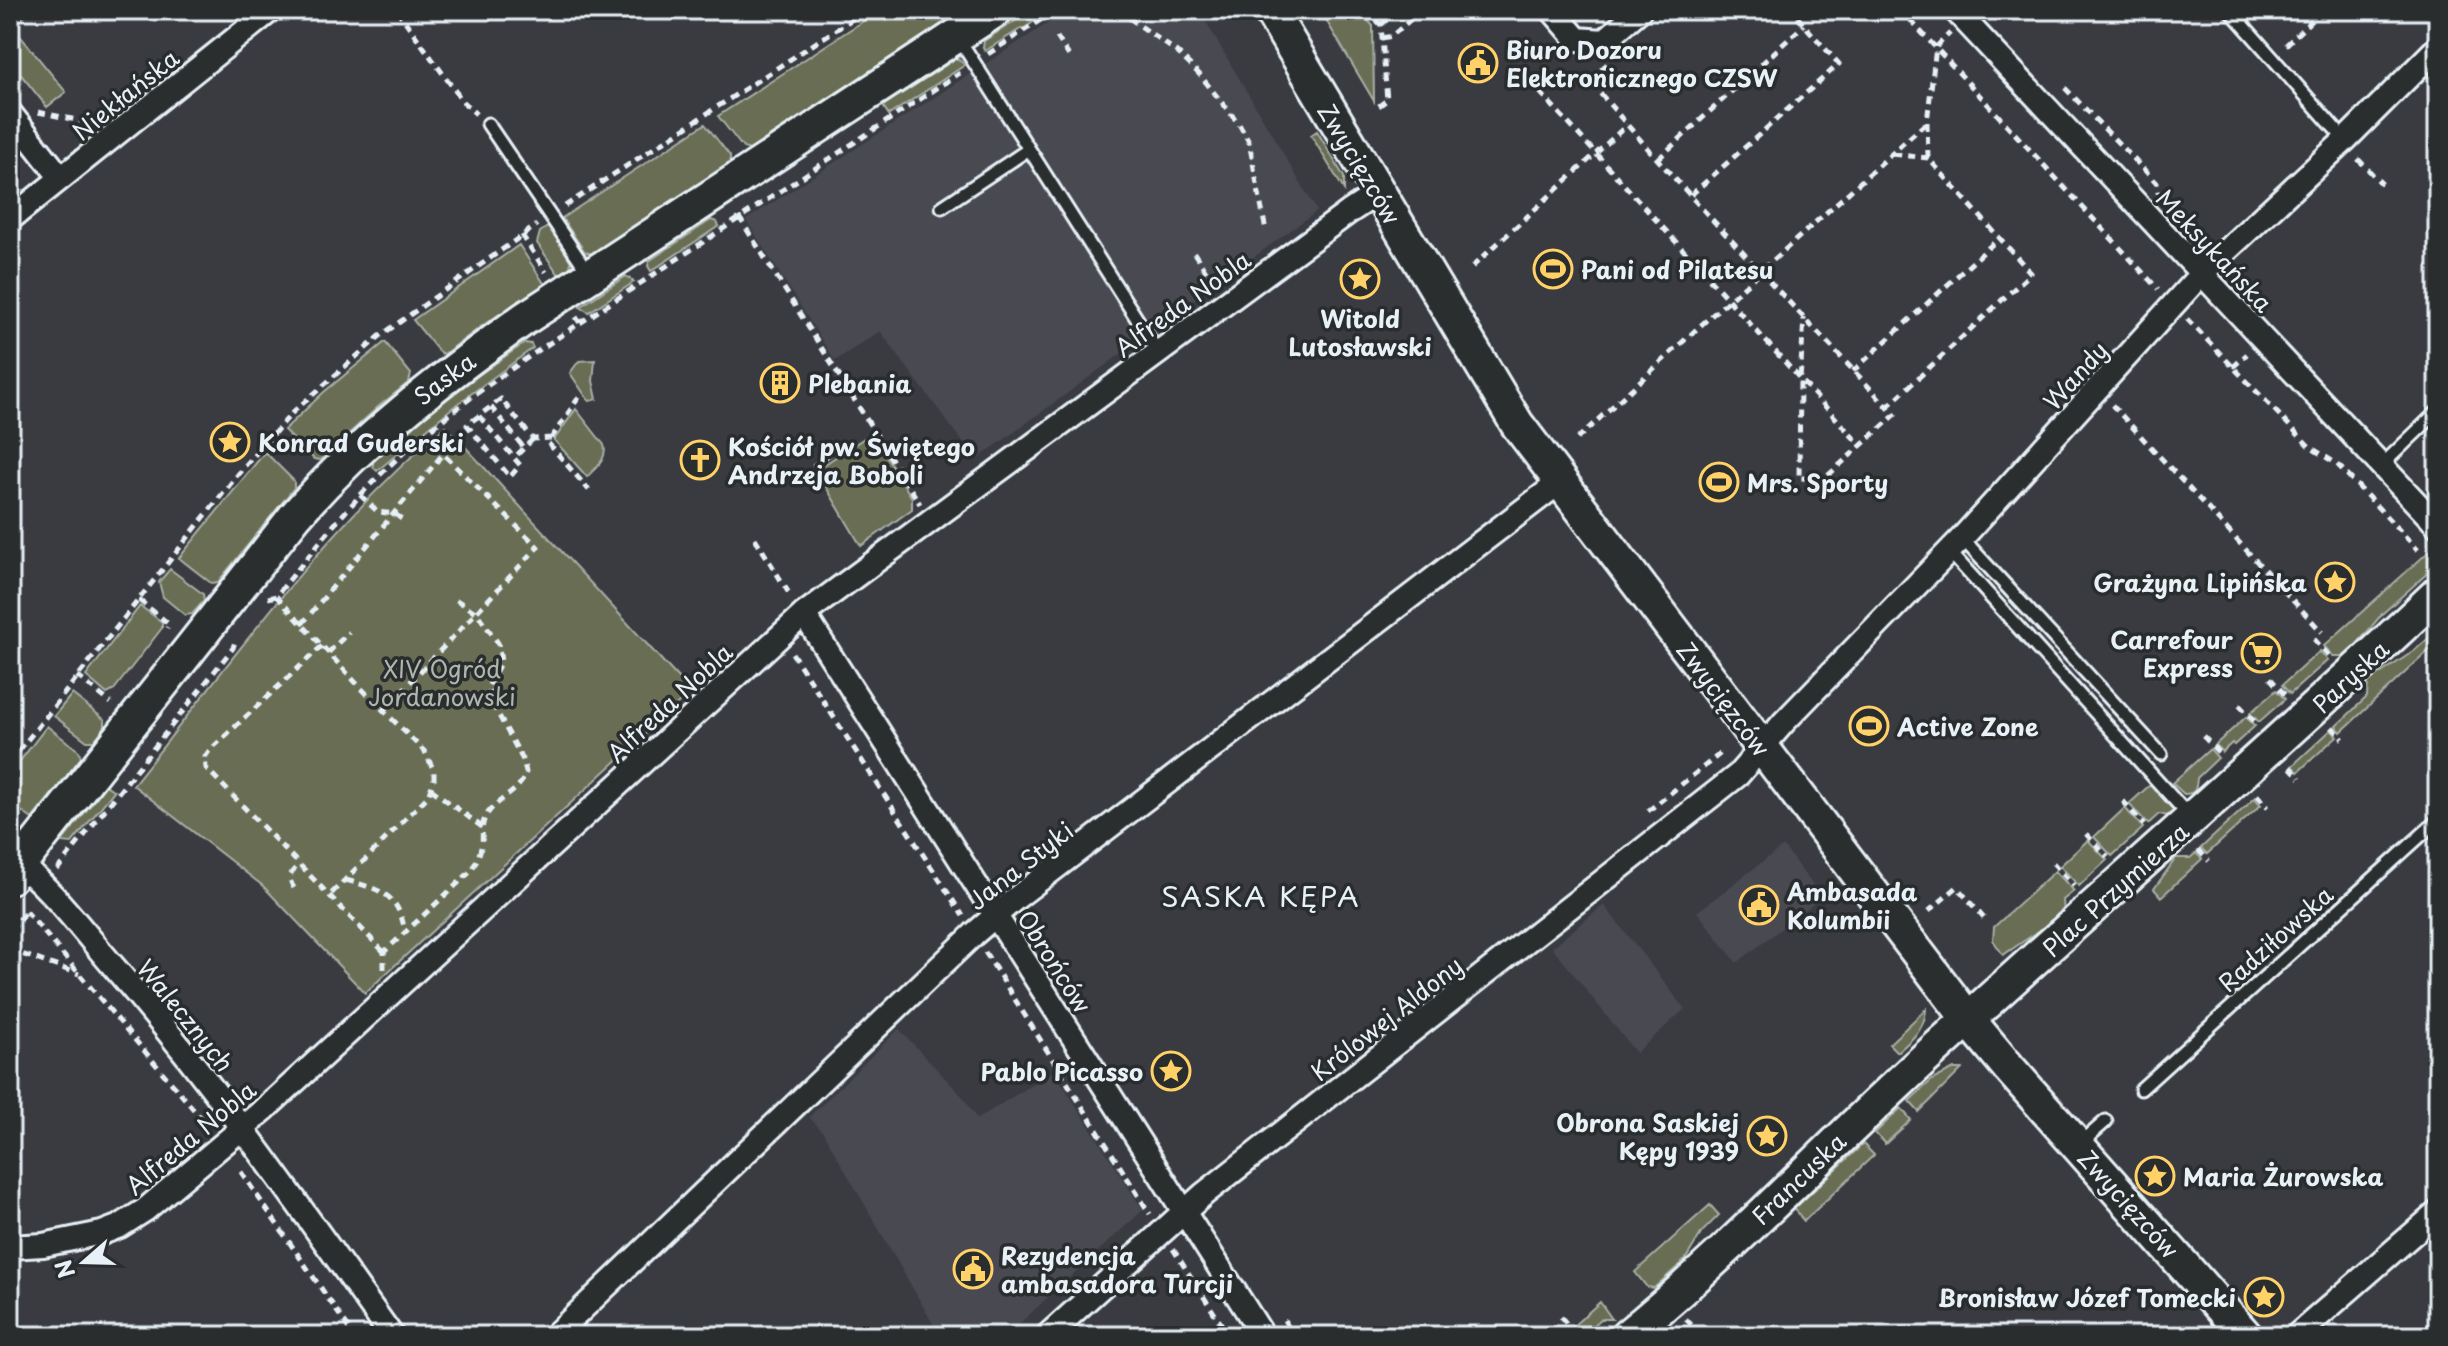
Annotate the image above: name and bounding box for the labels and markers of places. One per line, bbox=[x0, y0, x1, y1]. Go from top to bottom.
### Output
place label: Biuro Dozoru Elektronicznego CZSW bbox=[1506, 31, 1778, 95]
public building icon: Biuro Dozoru Elektronicznego CZSW bbox=[1457, 42, 1499, 84]
sports icon: Pani od Pilatesu bbox=[1532, 248, 1574, 290]
place label: Pani od Pilatesu bbox=[1581, 251, 1774, 287]
place icon: Witold Lutosławski bbox=[1339, 258, 1381, 300]
place label: Witold Lutosławski bbox=[1288, 300, 1432, 364]
building icon: Plebania bbox=[759, 362, 801, 404]
place label: Plebania bbox=[808, 365, 912, 401]
place icon: Konrad Guderski bbox=[209, 421, 251, 463]
place label: Konrad Guderski bbox=[258, 424, 464, 460]
place label: Kościół pw. Świętego Andrzeja Boboli bbox=[728, 428, 975, 492]
church icon: Kościół pw. Świętego Andrzeja Boboli bbox=[679, 439, 721, 481]
sports icon: Mrs. Sporty bbox=[1698, 461, 1740, 503]
place label: Mrs. Sporty bbox=[1747, 464, 1888, 500]
place icon: Grażyna Lipińska bbox=[2314, 561, 2356, 603]
place label: Grażyna Lipińska bbox=[2093, 564, 2308, 600]
place label: Carrefour Express bbox=[2110, 621, 2234, 685]
supermarket icon: Carrefour Express bbox=[2240, 632, 2282, 674]
sports icon: Active Zone bbox=[1848, 705, 1890, 747]
place label: Active Zone bbox=[1896, 708, 2039, 744]
place label: Ambasada Kolumbii bbox=[1786, 873, 1918, 937]
public building icon: Ambasada Kolumbii bbox=[1738, 884, 1780, 926]
place icon: Pablo Picasso bbox=[1150, 1050, 1192, 1092]
place label: Pablo Picasso bbox=[980, 1053, 1143, 1089]
place label: Obrona Saskiej Kępy 1939 bbox=[1556, 1104, 1739, 1168]
place icon: Obrona Saskiej Kępy 1939 bbox=[1746, 1115, 1788, 1157]
place icon: Maria Żurowska bbox=[2134, 1155, 2176, 1197]
place label: Maria Żurowska bbox=[2183, 1158, 2384, 1194]
place label: Rezydencja ambasadora Turcji bbox=[1001, 1237, 1233, 1301]
public building icon: Rezydencja ambasadora Turcji bbox=[952, 1248, 994, 1290]
place icon: Bronisław Józef Tomecki bbox=[2243, 1276, 2285, 1318]
place label: Bronisław Józef Tomecki bbox=[1938, 1279, 2236, 1315]

